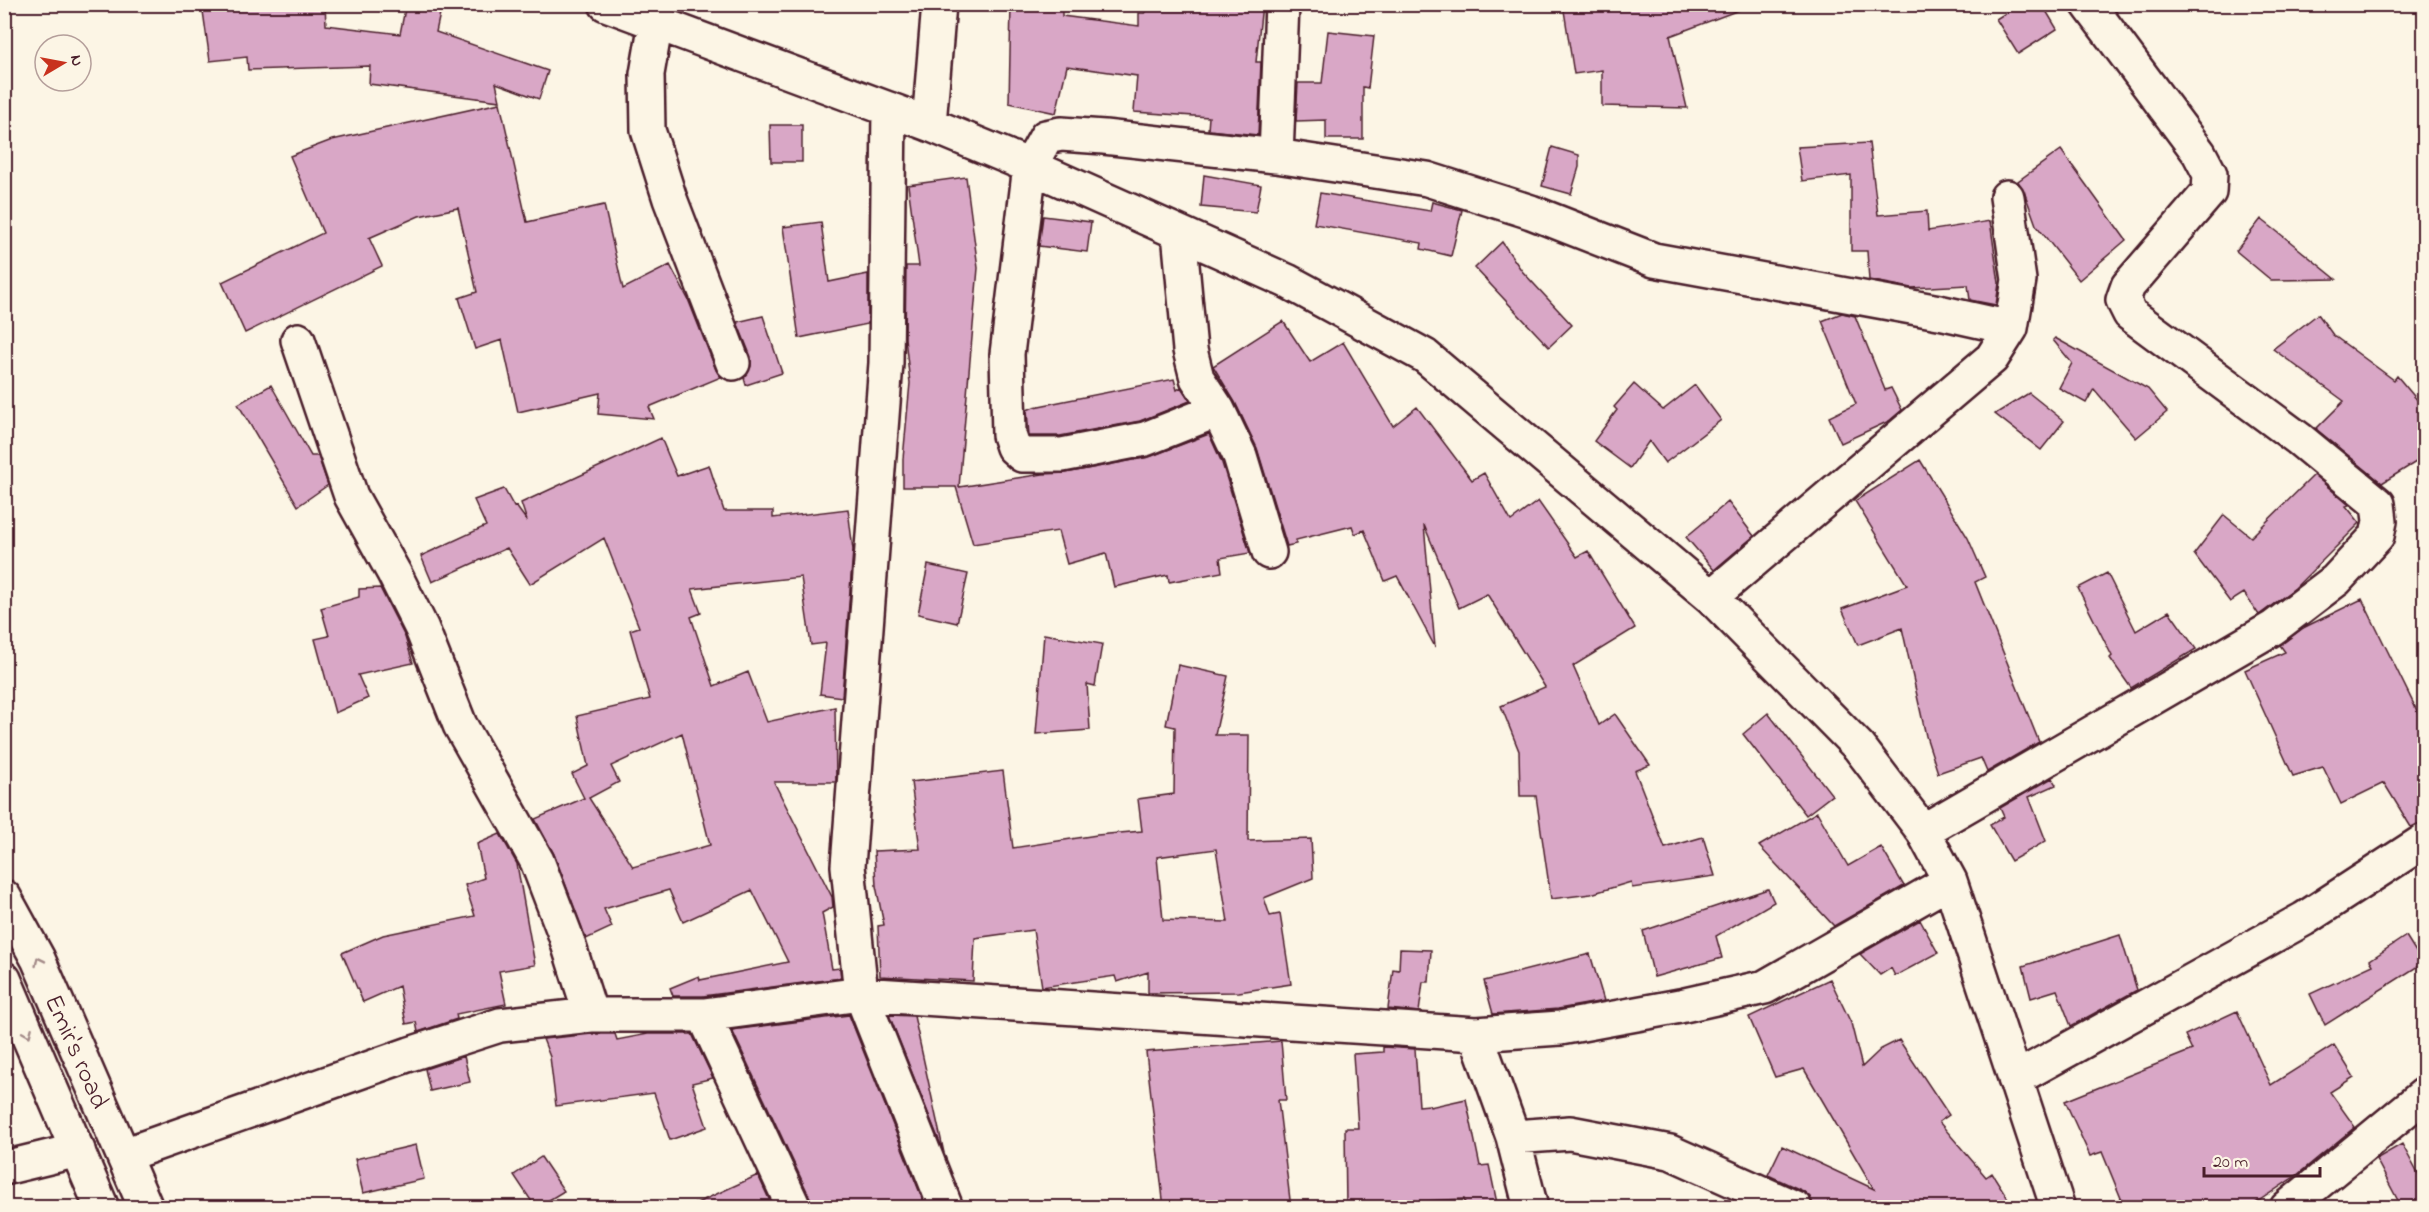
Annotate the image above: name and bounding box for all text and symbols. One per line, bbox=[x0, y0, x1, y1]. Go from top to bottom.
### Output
north arrow bbox=[33, 33, 93, 93]
text: N bbox=[63, 53, 89, 68]
one-way arrow bbox=[34, 957, 46, 968]
street label: Emir's road bbox=[33, 989, 117, 1116]
one-way arrow bbox=[20, 1026, 32, 1037]
scale bar bbox=[2204, 1140, 2320, 1178]
text: 20 m bbox=[2213, 1150, 2248, 1176]

